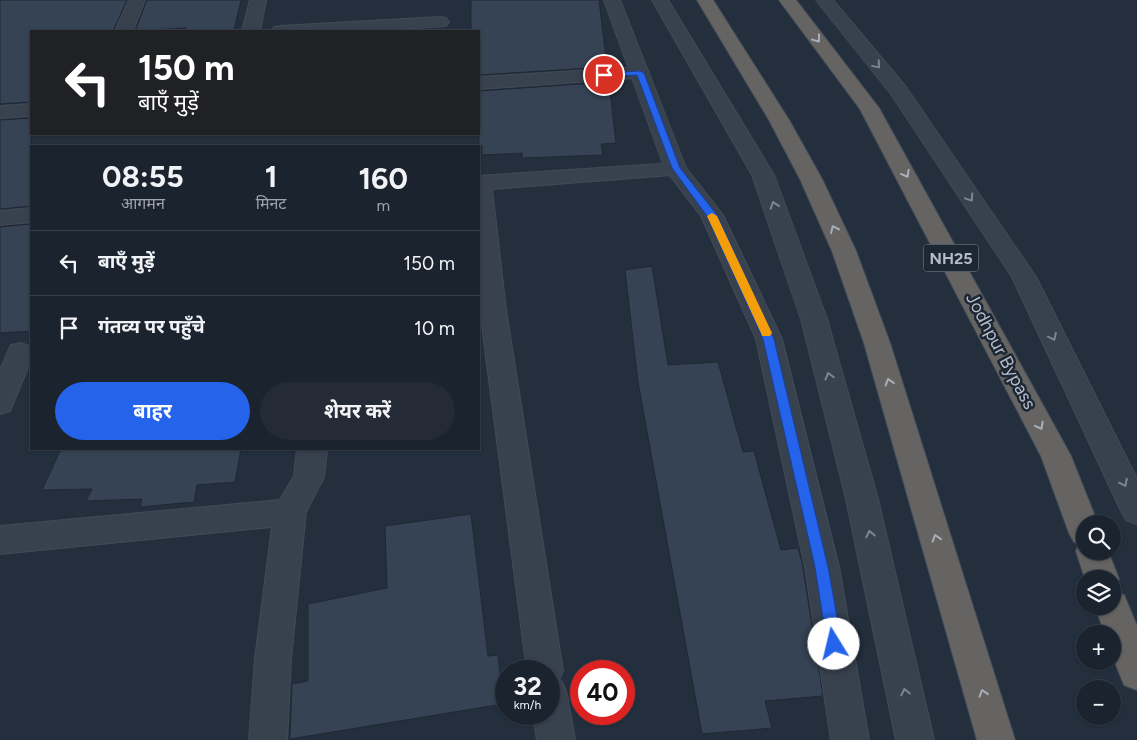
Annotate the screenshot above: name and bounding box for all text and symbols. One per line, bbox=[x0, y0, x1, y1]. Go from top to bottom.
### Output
one-way arrow bbox=[811, 33, 820, 43]
text: 150 m bbox=[138, 47, 235, 89]
icon: left bbox=[55, 50, 120, 115]
pin bbox=[583, 54, 625, 96]
one-way arrow bbox=[872, 59, 881, 68]
icon: arrive bbox=[590, 61, 618, 89]
text: बाएँ मुड़ें bbox=[138, 89, 199, 116]
text: 08:55 bbox=[102, 158, 184, 195]
text: 1 bbox=[265, 158, 277, 195]
text: 160 bbox=[358, 160, 408, 197]
one-way arrow bbox=[900, 169, 910, 178]
one-way arrow bbox=[964, 192, 974, 201]
text: आगमन bbox=[121, 194, 165, 213]
text: मिनट bbox=[256, 194, 286, 213]
text: m bbox=[376, 196, 390, 215]
one-way arrow bbox=[770, 202, 780, 210]
one-way arrow bbox=[830, 225, 840, 234]
road number: NH25 bbox=[924, 244, 978, 272]
icon: left bbox=[55, 249, 83, 277]
text: बाएँ मुड़ें bbox=[98, 250, 155, 273]
text: 150 m bbox=[403, 252, 455, 275]
street label: Jodhpur Bypass bbox=[961, 289, 1041, 413]
icon: arrive bbox=[55, 314, 83, 342]
text: गंतव्य पर पहुँचे bbox=[98, 315, 205, 338]
text: 10 m bbox=[414, 317, 455, 340]
one-way arrow bbox=[1047, 332, 1057, 341]
one-way arrow bbox=[824, 372, 835, 381]
one-way arrow bbox=[884, 378, 894, 387]
button: बाहर bbox=[55, 382, 250, 440]
button: शेयर करें bbox=[260, 382, 455, 440]
one-way arrow bbox=[1034, 420, 1044, 429]
one-way arrow bbox=[1117, 478, 1127, 487]
map controls bbox=[1076, 515, 1121, 725]
button: search bbox=[1076, 515, 1121, 560]
one-way arrow bbox=[865, 529, 876, 538]
one-way arrow bbox=[931, 534, 941, 542]
button: layers bbox=[1076, 570, 1121, 615]
position arrow bbox=[807, 617, 859, 669]
button: + bbox=[1076, 625, 1121, 670]
speed limit sign: 40 bbox=[570, 660, 635, 725]
text: 32 bbox=[513, 671, 542, 701]
button: − bbox=[1076, 680, 1121, 725]
one-way arrow bbox=[900, 688, 911, 697]
one-way arrow bbox=[978, 689, 988, 698]
text: km/h bbox=[514, 698, 541, 712]

